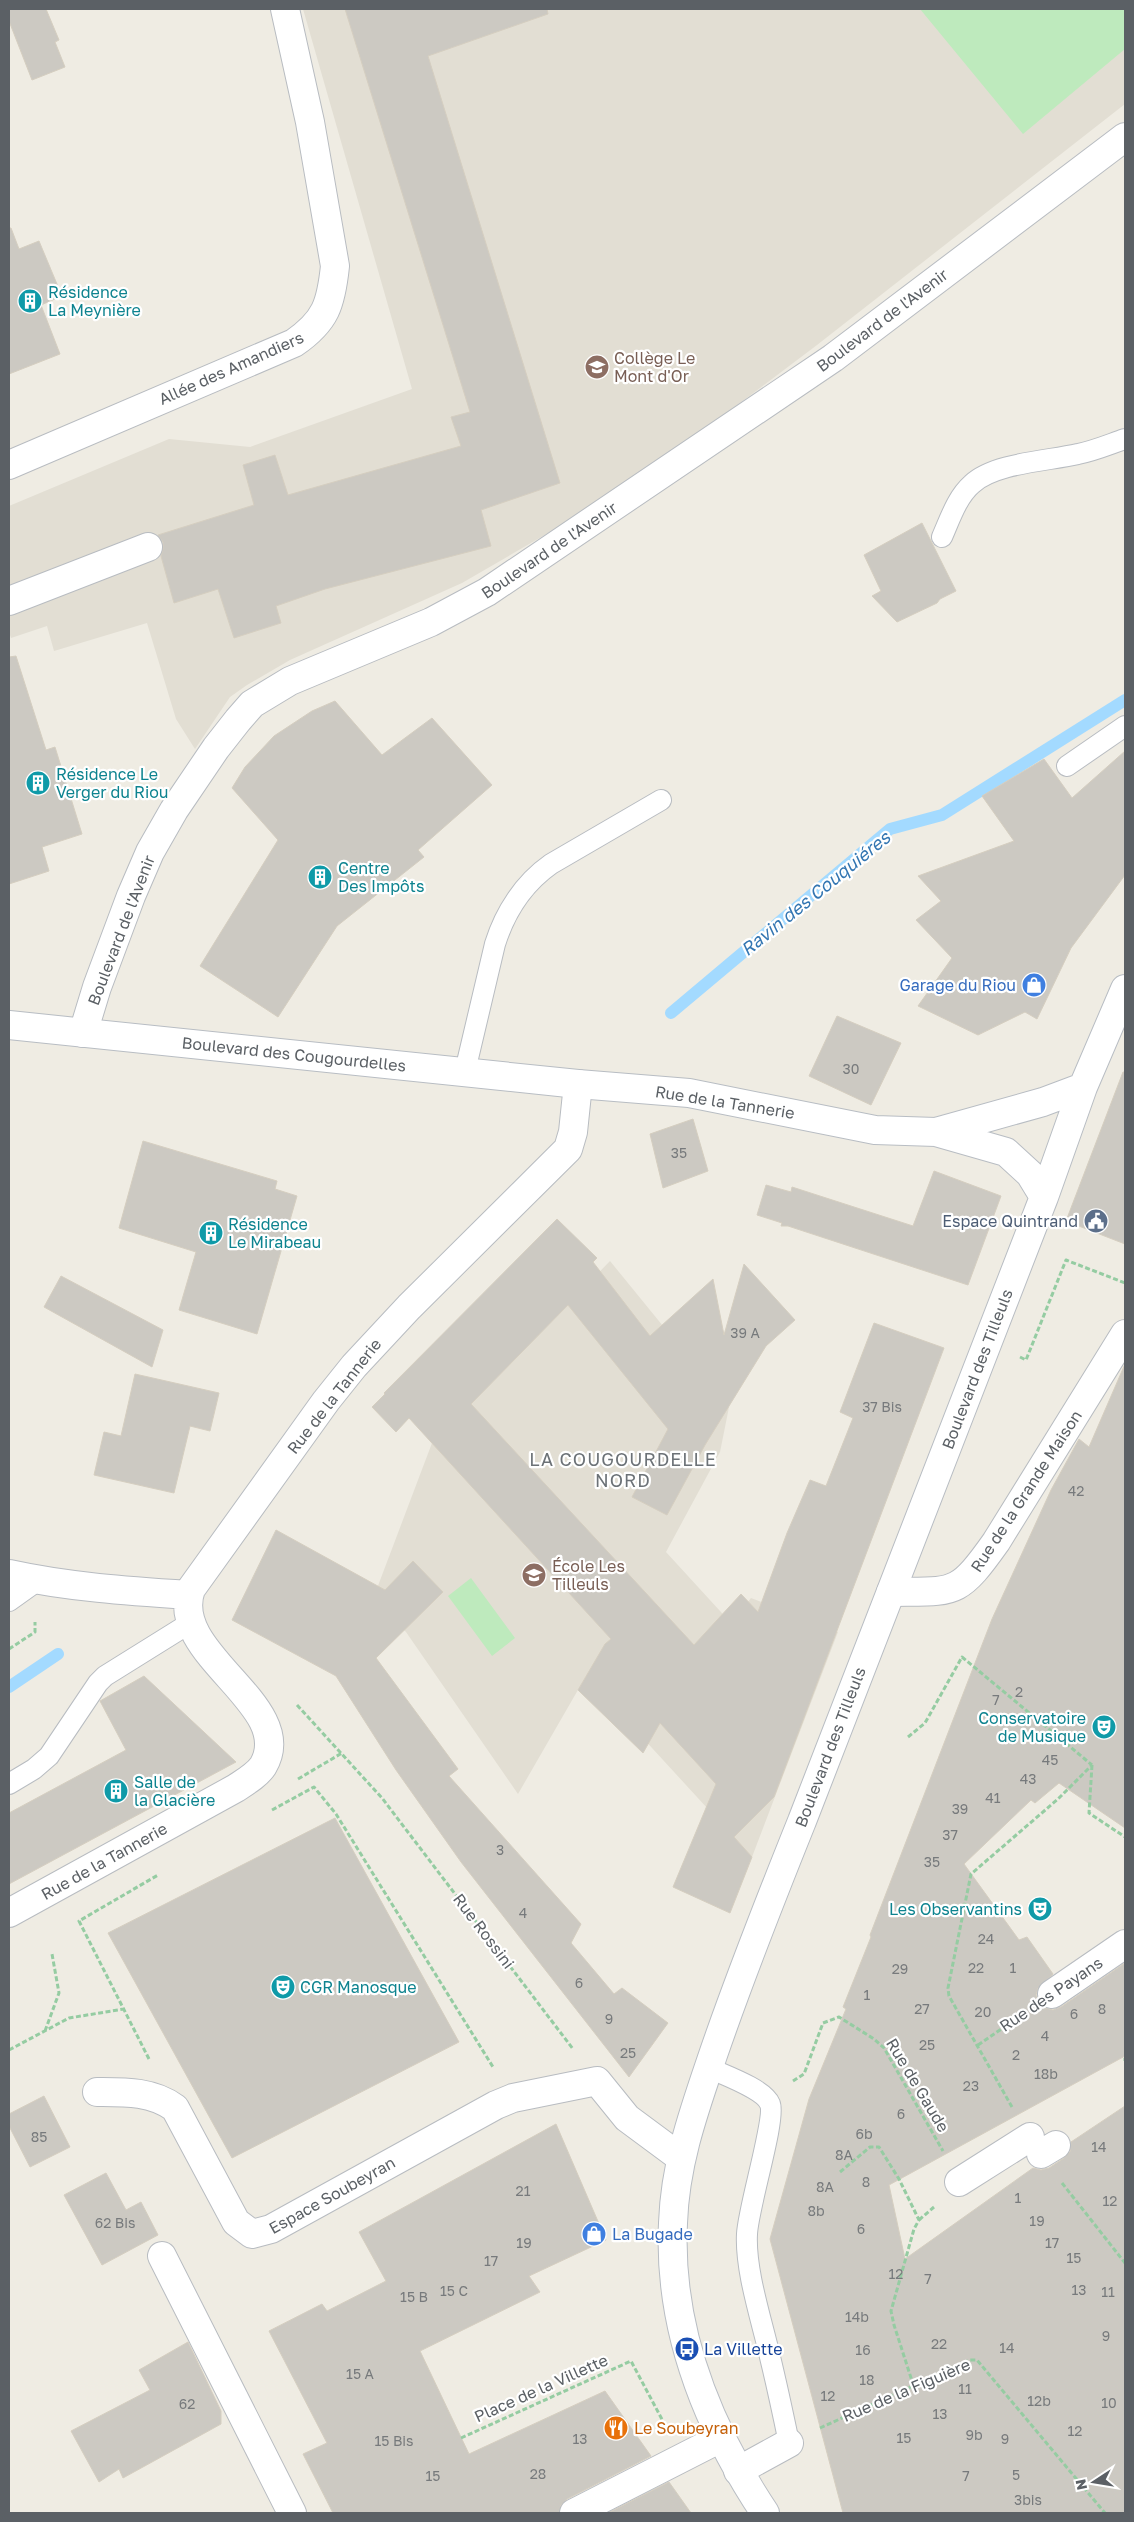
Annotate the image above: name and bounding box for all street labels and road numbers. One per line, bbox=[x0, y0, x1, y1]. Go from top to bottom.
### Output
street label: Boulevard de l'Avenir bbox=[812, 264, 952, 376]
street label: Allée des Amandiers bbox=[155, 327, 307, 409]
street label: Boulevard de l'Avenir bbox=[477, 497, 621, 603]
street label: Boulevard de l'Avenir bbox=[83, 852, 159, 1008]
street label: Boulevard des Cougourdelles bbox=[181, 1032, 407, 1076]
street label: Rue de la Tannerie bbox=[654, 1081, 796, 1123]
street label: Boulevard des Tilleuls bbox=[937, 1286, 1017, 1452]
street label: Rue de la Tannerie bbox=[283, 1334, 385, 1458]
street label: Rue de la Grande Maison bbox=[966, 1406, 1086, 1576]
street label: Boulevard des Tilleuls bbox=[790, 1664, 870, 1830]
street label: Rue de la Tannerie bbox=[37, 1818, 171, 1904]
street label: Rue Rossini bbox=[449, 1889, 519, 1973]
street label: Rue des Payans bbox=[996, 1952, 1106, 2036]
street label: Rue de Gaude bbox=[882, 2035, 954, 2135]
street label: Espace Soubeyran bbox=[265, 2152, 399, 2238]
street label: Place de la Villette bbox=[471, 2350, 611, 2426]
street label: Rue de la Figuière bbox=[839, 2354, 973, 2426]

